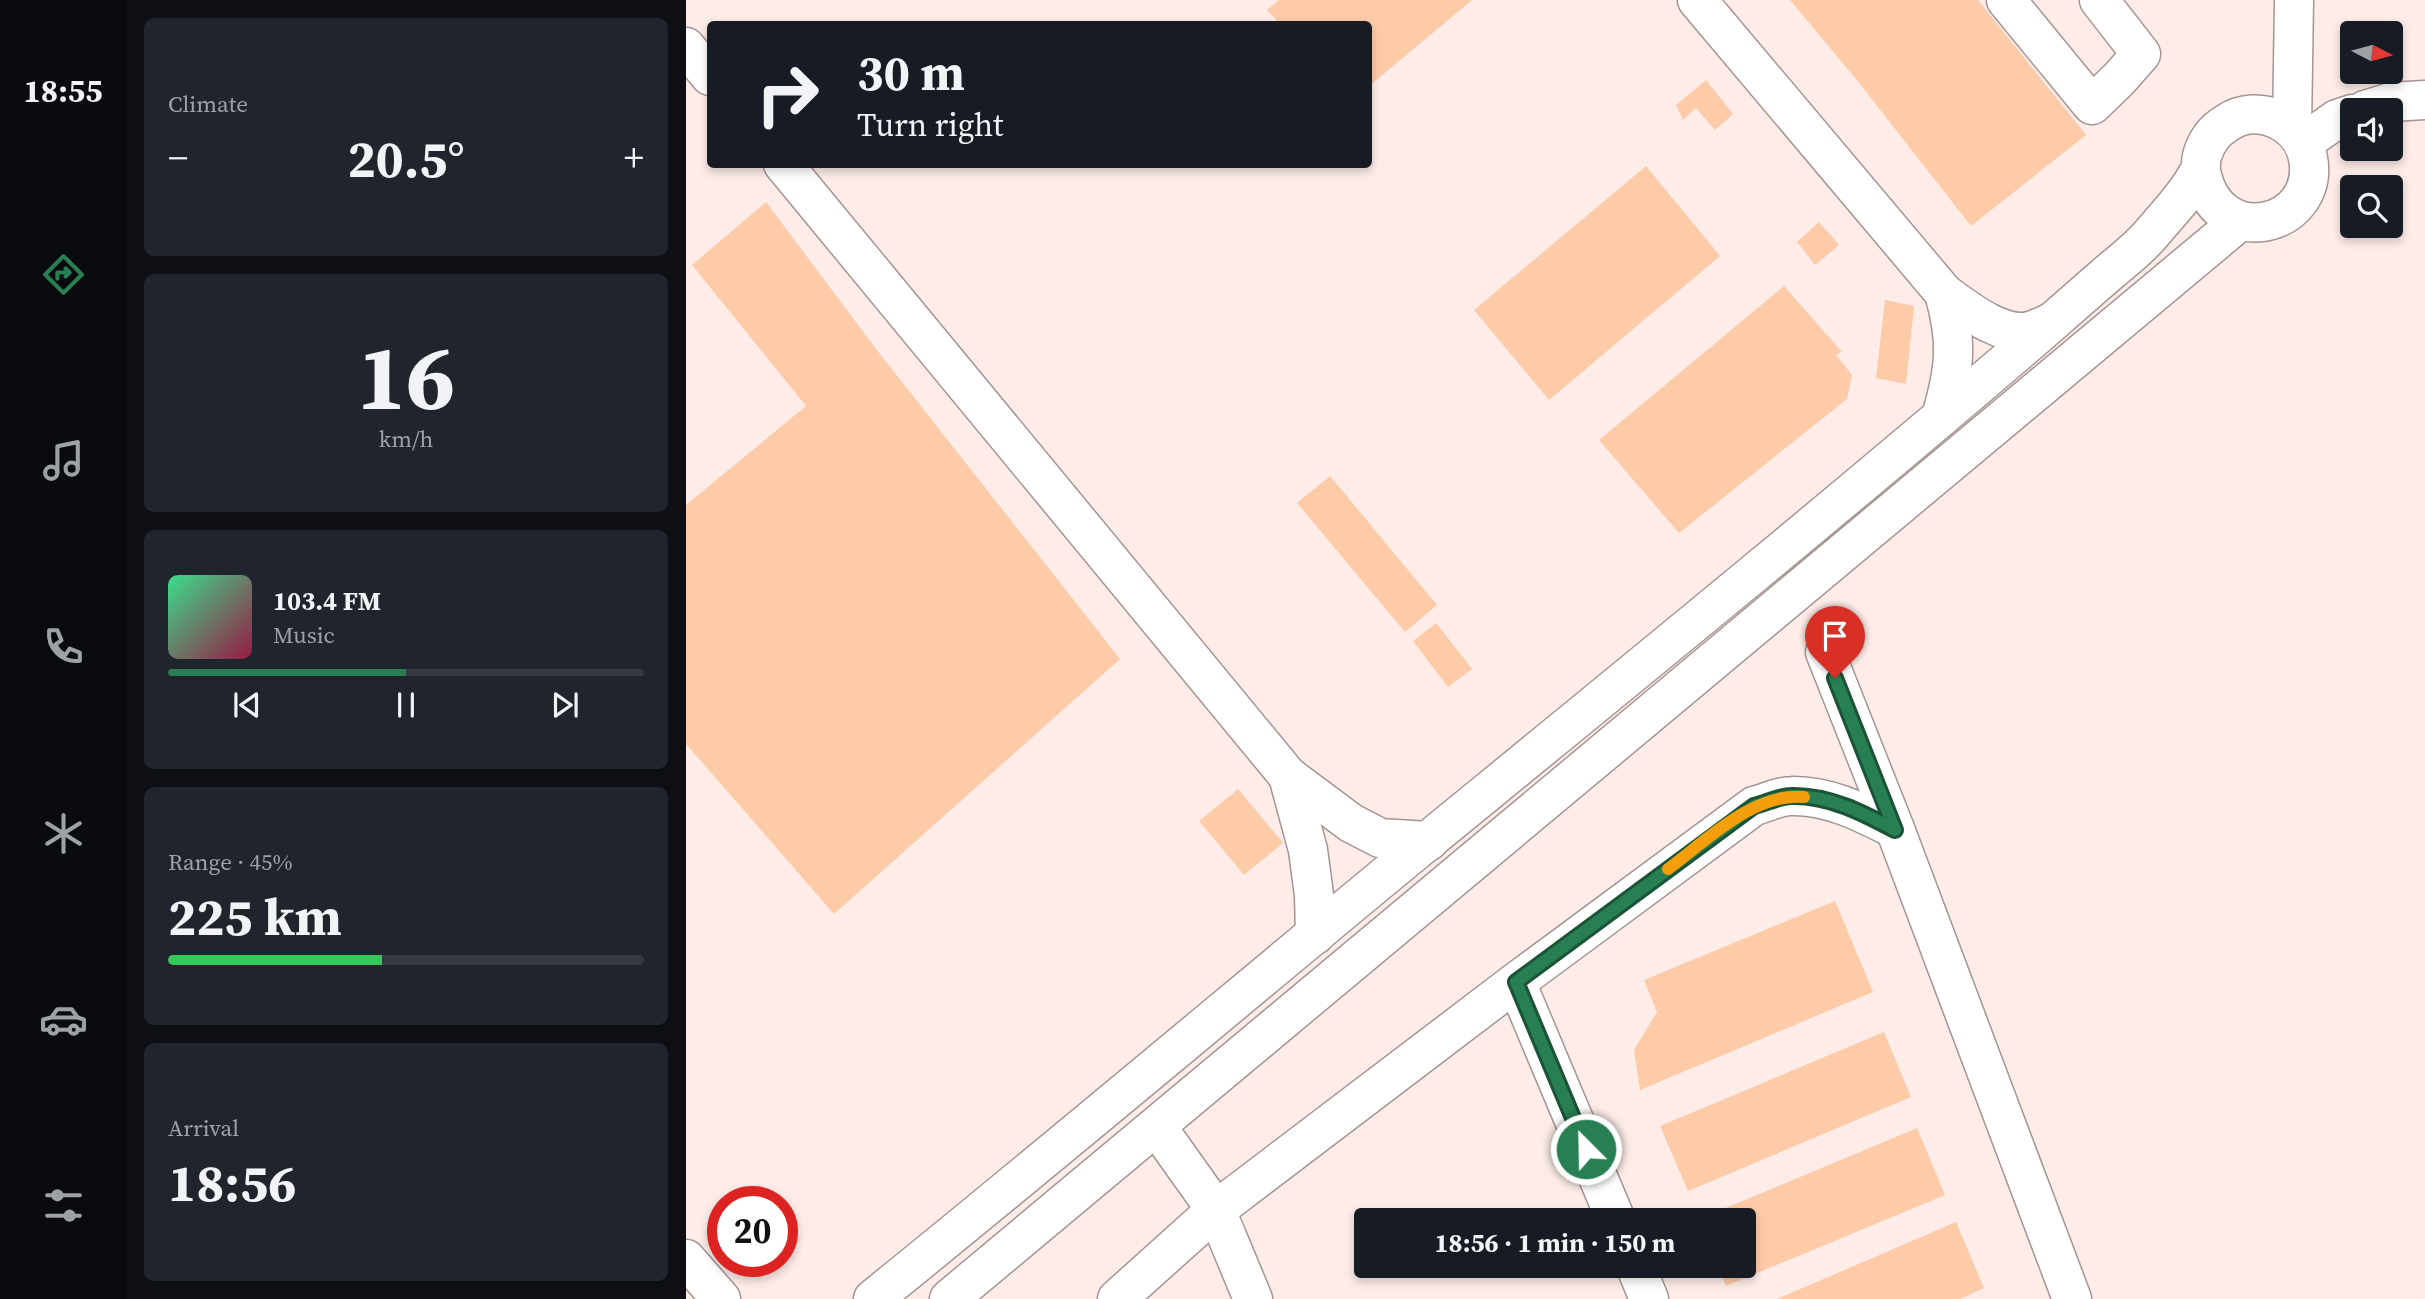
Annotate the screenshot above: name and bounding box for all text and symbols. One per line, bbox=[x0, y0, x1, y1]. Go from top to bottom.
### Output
north arrow bbox=[2340, 21, 2403, 84]
map controls bbox=[2340, 21, 2403, 238]
text: 30 m bbox=[857, 39, 965, 106]
icon: right bbox=[742, 49, 833, 140]
text: 18:55 bbox=[24, 69, 102, 113]
text: Climate bbox=[168, 88, 248, 120]
button: sound bbox=[2340, 98, 2403, 161]
text: Turn right bbox=[857, 103, 1003, 147]
text: 20.5° bbox=[347, 123, 465, 194]
text: − bbox=[168, 132, 188, 184]
text: + bbox=[624, 132, 644, 184]
button: search bbox=[2340, 175, 2403, 238]
icon: directions bbox=[39, 250, 88, 299]
text: 16 bbox=[357, 315, 455, 439]
text: km/h bbox=[379, 423, 433, 455]
icon: music bbox=[39, 436, 88, 485]
text: 103.4 FM bbox=[273, 583, 381, 619]
pin bbox=[1805, 606, 1865, 678]
icon: arrive bbox=[1816, 617, 1854, 655]
text: Music bbox=[273, 619, 335, 651]
icon: phone bbox=[39, 622, 88, 671]
icon: previous bbox=[228, 686, 266, 724]
icon: pause bbox=[387, 686, 425, 724]
icon: next bbox=[546, 686, 584, 724]
icon: climate bbox=[39, 809, 88, 858]
text: Range · 45% bbox=[168, 846, 293, 878]
text: 225 km bbox=[168, 881, 342, 952]
icon: car bbox=[39, 995, 88, 1044]
text: Arrival bbox=[168, 1112, 239, 1144]
position arrow bbox=[1549, 1112, 1623, 1186]
text: 18:56 bbox=[168, 1147, 296, 1218]
icon: filters bbox=[39, 1181, 88, 1230]
speed limit sign: 20 bbox=[707, 1186, 798, 1277]
text: 18:56 · 1 min · 150 m bbox=[1435, 1225, 1675, 1261]

